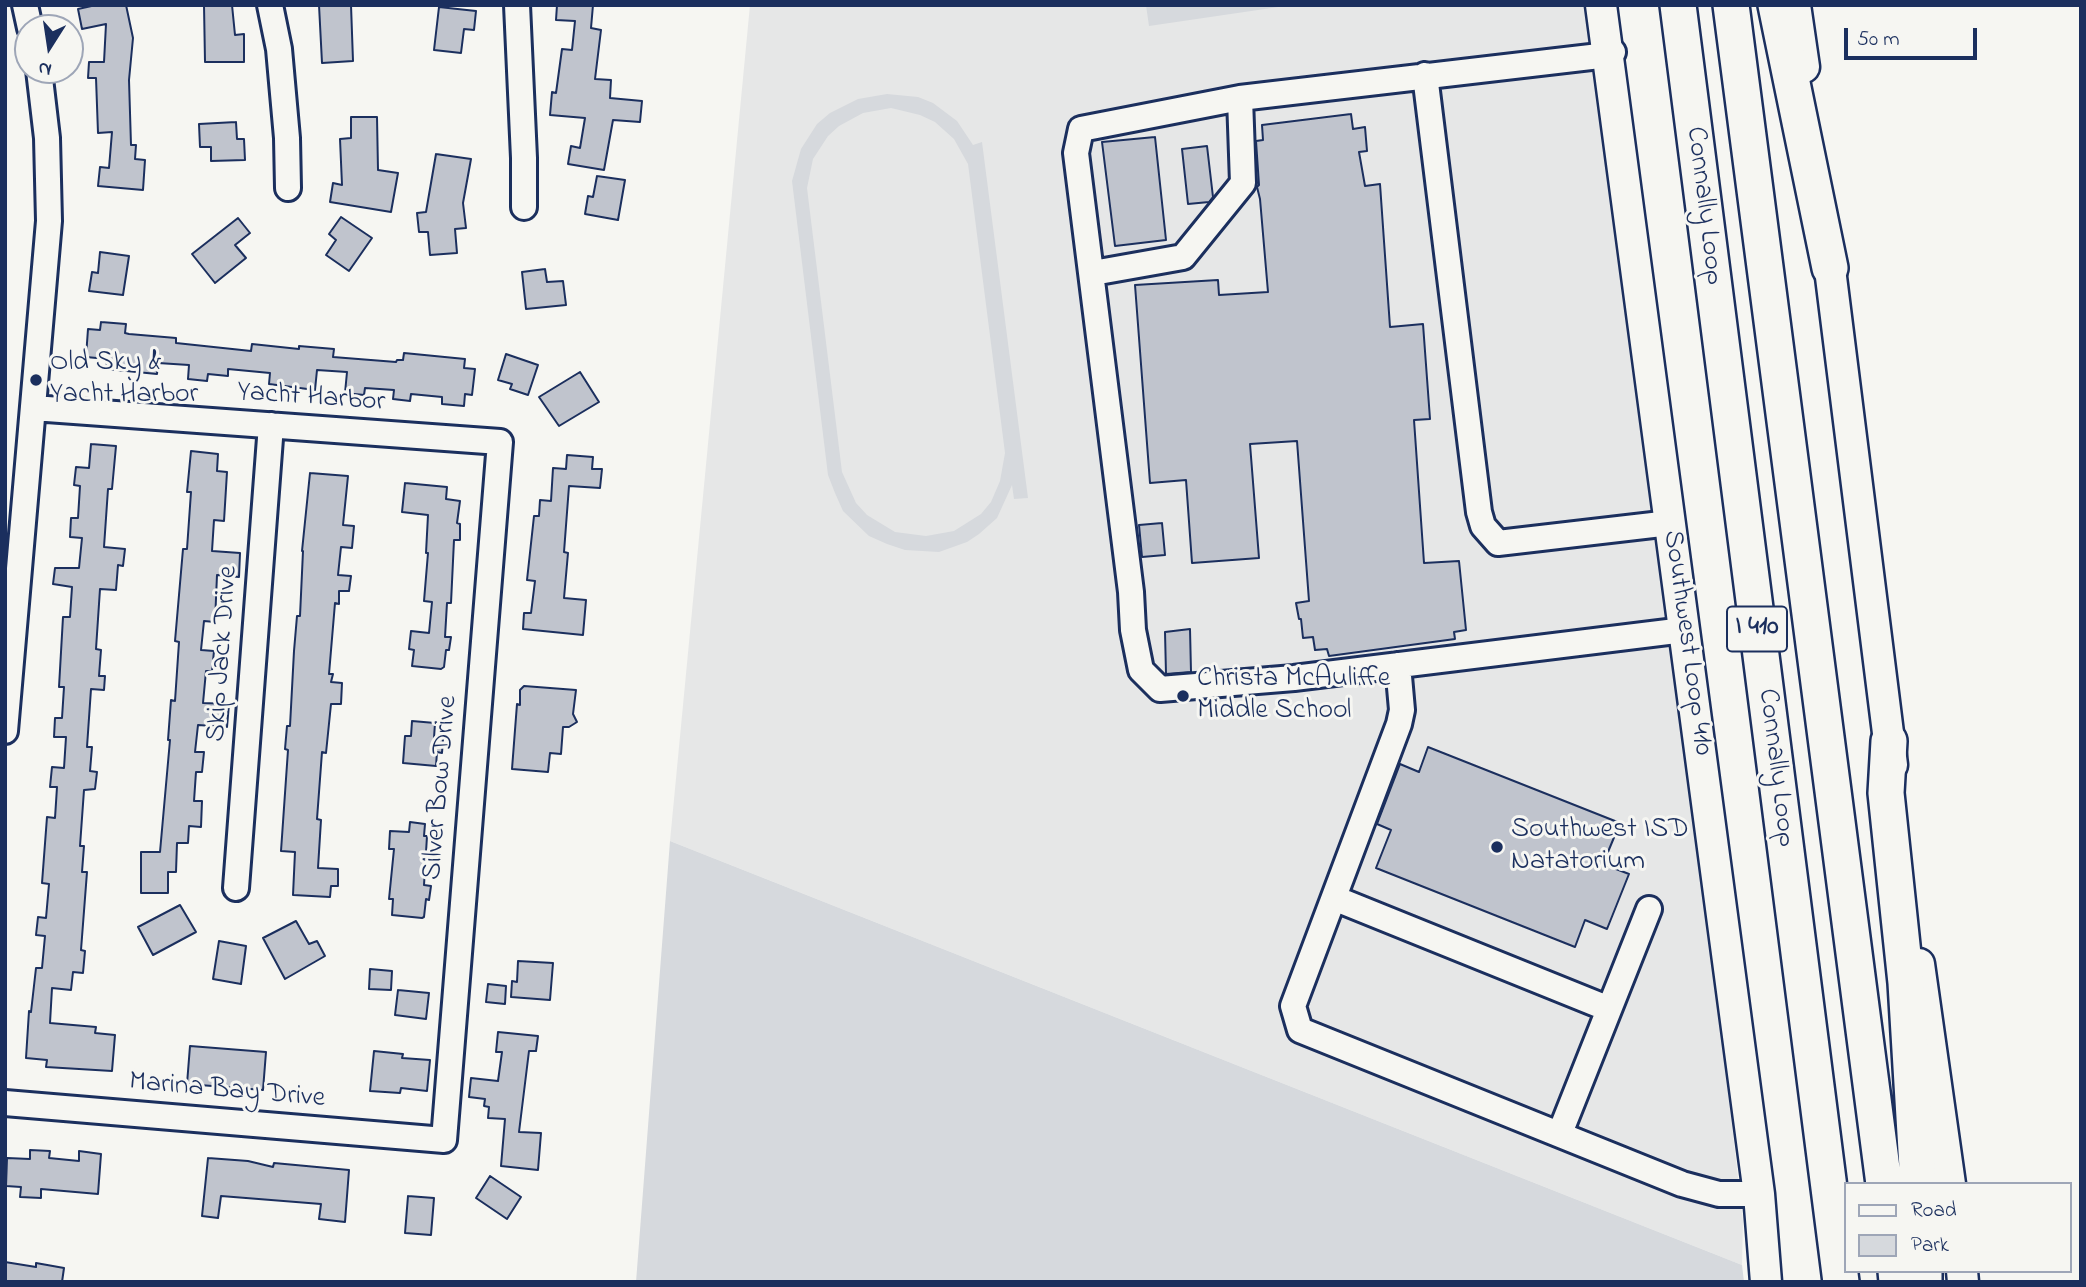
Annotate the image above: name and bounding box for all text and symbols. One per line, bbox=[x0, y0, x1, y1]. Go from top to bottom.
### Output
north arrow bbox=[14, 14, 84, 84]
scale bar bbox=[1848, 14, 1981, 58]
text: 50 m bbox=[1857, 25, 1900, 55]
text: N bbox=[36, 54, 54, 83]
street label: Connally Loop bbox=[1677, 125, 1729, 287]
place label: Old Sky & Yacht Harbor bbox=[50, 347, 198, 413]
marker: Old Sky & Yacht Harbor bbox=[28, 372, 44, 388]
street label: Yacht Harbor bbox=[236, 377, 386, 421]
street label: Southwest Loop 410 bbox=[1654, 528, 1718, 758]
street label: Skip Jack Drive bbox=[201, 565, 247, 743]
road number: I 410 bbox=[1727, 607, 1787, 652]
place label: Christa McAuliffe Middle School bbox=[1197, 663, 1390, 729]
street label: Connally Loop bbox=[1749, 687, 1801, 849]
marker: Christa McAuliffe Middle School bbox=[1175, 688, 1191, 704]
street label: Silver Bow Drive bbox=[417, 694, 467, 882]
place label: Southwest ISD Natatorium bbox=[1511, 814, 1689, 880]
marker: Southwest ISD Natatorium bbox=[1489, 839, 1505, 855]
street label: Marina Bay Drive bbox=[128, 1067, 326, 1117]
legend bbox=[1844, 1182, 2072, 1273]
text: Road bbox=[1911, 1196, 1957, 1226]
text: Park bbox=[1911, 1231, 1949, 1261]

